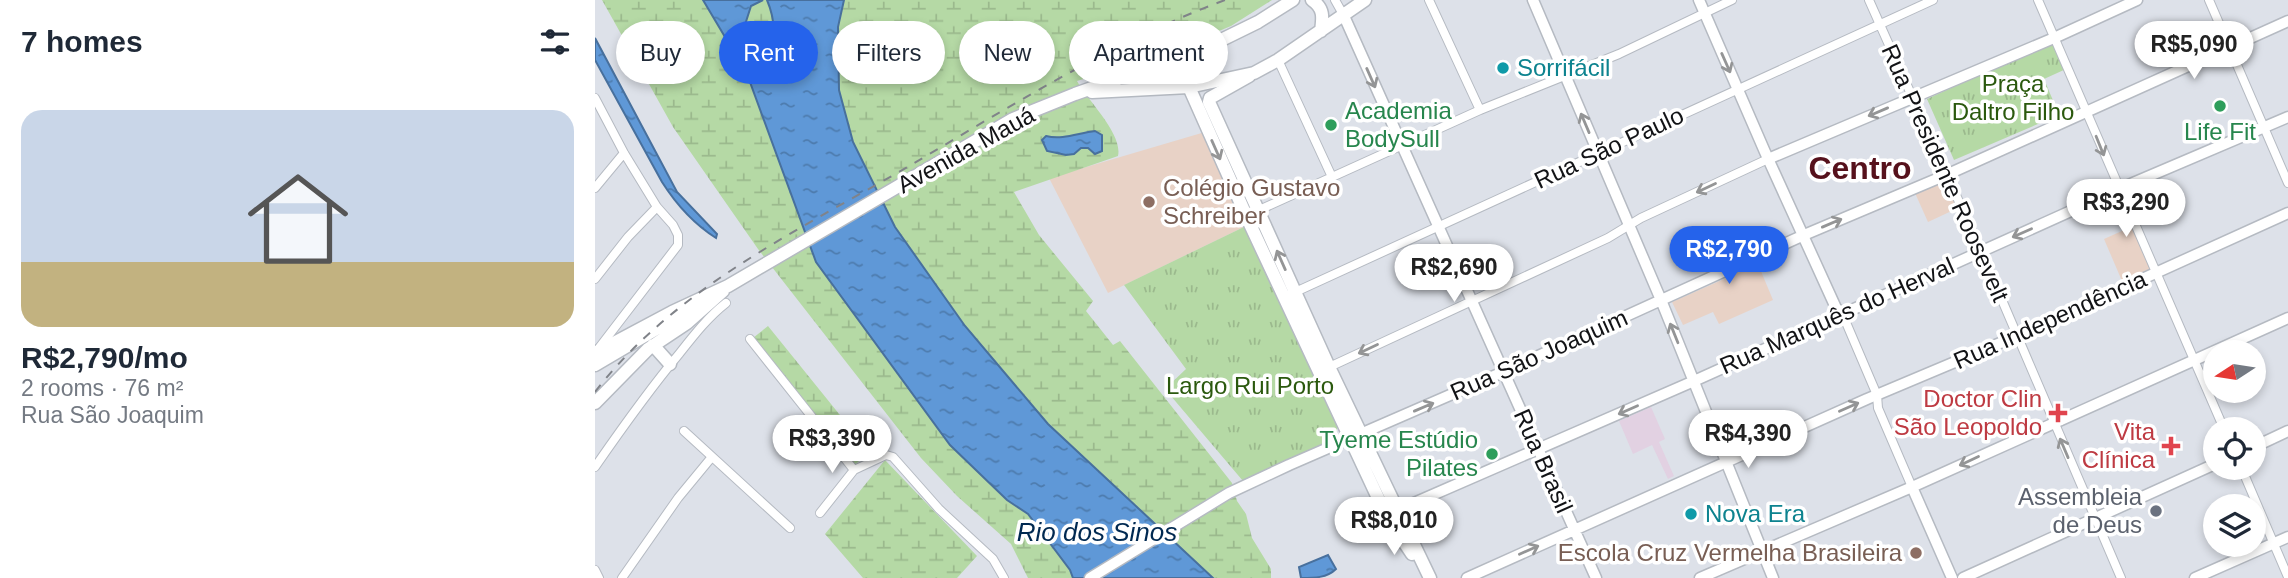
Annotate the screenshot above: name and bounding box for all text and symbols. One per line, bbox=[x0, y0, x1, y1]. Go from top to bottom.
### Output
chip: Buy bbox=[616, 21, 705, 84]
chip: Rent bbox=[719, 21, 818, 84]
chip: Filters bbox=[832, 21, 945, 84]
chip: New bbox=[959, 21, 1055, 84]
chip: Apartment bbox=[1069, 21, 1228, 84]
pin: R$5,090 bbox=[2129, 22, 2259, 81]
icon: filters bbox=[536, 23, 574, 61]
text: 7 homes bbox=[21, 25, 143, 58]
text: R$5,090 bbox=[2151, 31, 2237, 57]
street label: Rua Presidente Roosevelt bbox=[1876, 40, 2015, 306]
one-way arrow bbox=[1720, 51, 1733, 73]
place label: Sorrifácil bbox=[1517, 54, 1610, 81]
marker: Sorrifácil bbox=[1495, 60, 1511, 76]
one-way arrow bbox=[1365, 67, 1378, 88]
park label: Praça Daltro Filho bbox=[1952, 70, 2074, 125]
place label: Academia BodySull bbox=[1345, 97, 1452, 152]
marker: Life Fit bbox=[2212, 98, 2228, 114]
street label: Avenida Mauá bbox=[892, 100, 1040, 198]
street label: Rua São Paulo bbox=[1530, 101, 1688, 194]
one-way arrow bbox=[1868, 106, 1890, 119]
one-way arrow bbox=[1578, 113, 1591, 135]
marker: Academia BodySull bbox=[1323, 117, 1339, 133]
place label: Life Fit bbox=[2184, 118, 2256, 145]
one-way arrow bbox=[2095, 135, 2108, 156]
one-way arrow bbox=[1210, 139, 1223, 160]
district label: Centro bbox=[1808, 150, 1912, 186]
icon: home bbox=[235, 156, 361, 282]
place label: Colégio Gustavo Schreiber bbox=[1163, 174, 1340, 229]
pin: R$3,290 bbox=[2061, 180, 2191, 239]
one-way arrow bbox=[1696, 181, 1717, 195]
text: R$3,290 bbox=[2083, 189, 2169, 215]
marker: Colégio Gustavo Schreiber bbox=[1141, 194, 1157, 210]
one-way arrow bbox=[1821, 216, 1843, 229]
pin: R$2,790 bbox=[1664, 226, 1794, 286]
one-way arrow bbox=[2012, 227, 2033, 240]
text: R$2,790 bbox=[1686, 236, 1772, 262]
pin: R$2,690 bbox=[1389, 244, 1519, 304]
one-way arrow bbox=[1274, 250, 1287, 271]
street label: Rua Marquês do Herval bbox=[1716, 252, 1958, 379]
text: R$2,690 bbox=[1411, 254, 1497, 280]
street label: Rua Independência bbox=[1949, 265, 2151, 374]
street label: Rua São Joaquim bbox=[1446, 303, 1631, 406]
one-way arrow bbox=[1667, 322, 1680, 344]
north arrow bbox=[2203, 340, 2266, 402]
map controls bbox=[2203, 340, 2266, 557]
text: R$2,790/mo bbox=[21, 341, 188, 374]
one-way arrow bbox=[1358, 342, 1379, 356]
park label: Largo Rui Porto bbox=[1166, 372, 1334, 399]
text: 2 rooms · 76 m² bbox=[21, 375, 183, 401]
place label: Doctor Clin São Leopoldo bbox=[1894, 385, 2042, 440]
one-way arrow bbox=[1412, 399, 1434, 412]
one-way arrow bbox=[1838, 400, 1859, 413]
text: Rua São Joaquim bbox=[21, 402, 204, 428]
marker: Doctor Clin São Leopoldo bbox=[2048, 403, 2068, 423]
one-way arrow bbox=[1618, 404, 1639, 417]
street label: Rua Brasil bbox=[1509, 405, 1578, 517]
pin: R$4,390 bbox=[1683, 410, 1813, 470]
pin: R$3,390 bbox=[767, 416, 897, 475]
button: locate bbox=[2203, 417, 2266, 480]
place label: Vita Clínica bbox=[2082, 418, 2156, 473]
text: R$4,390 bbox=[1705, 420, 1791, 446]
text: R$3,390 bbox=[789, 425, 875, 451]
place label: Tyeme Estúdio Pilates bbox=[1319, 426, 1478, 481]
marker: Vita Clínica bbox=[2161, 436, 2181, 456]
one-way arrow bbox=[2057, 438, 2070, 459]
marker: Tyeme Estúdio Pilates bbox=[1484, 446, 1500, 462]
one-way arrow bbox=[1958, 455, 1980, 468]
place label: Assembleia de Deus bbox=[2018, 483, 2143, 538]
button: layers bbox=[2203, 494, 2266, 557]
pin: R$8,010 bbox=[1329, 498, 1459, 557]
place label: Nova Era bbox=[1705, 500, 1806, 527]
marker: Assembleia de Deus bbox=[2148, 503, 2164, 519]
marker: Nova Era bbox=[1683, 506, 1699, 522]
text: R$8,010 bbox=[1351, 507, 1437, 533]
water label: Rio dos Sinos bbox=[1017, 517, 1177, 547]
place label: Escola Cruz Vermelha Brasileira bbox=[1558, 539, 1903, 566]
one-way arrow bbox=[1518, 543, 1539, 556]
marker: Escola Cruz Vermelha Brasileira bbox=[1908, 545, 1924, 561]

